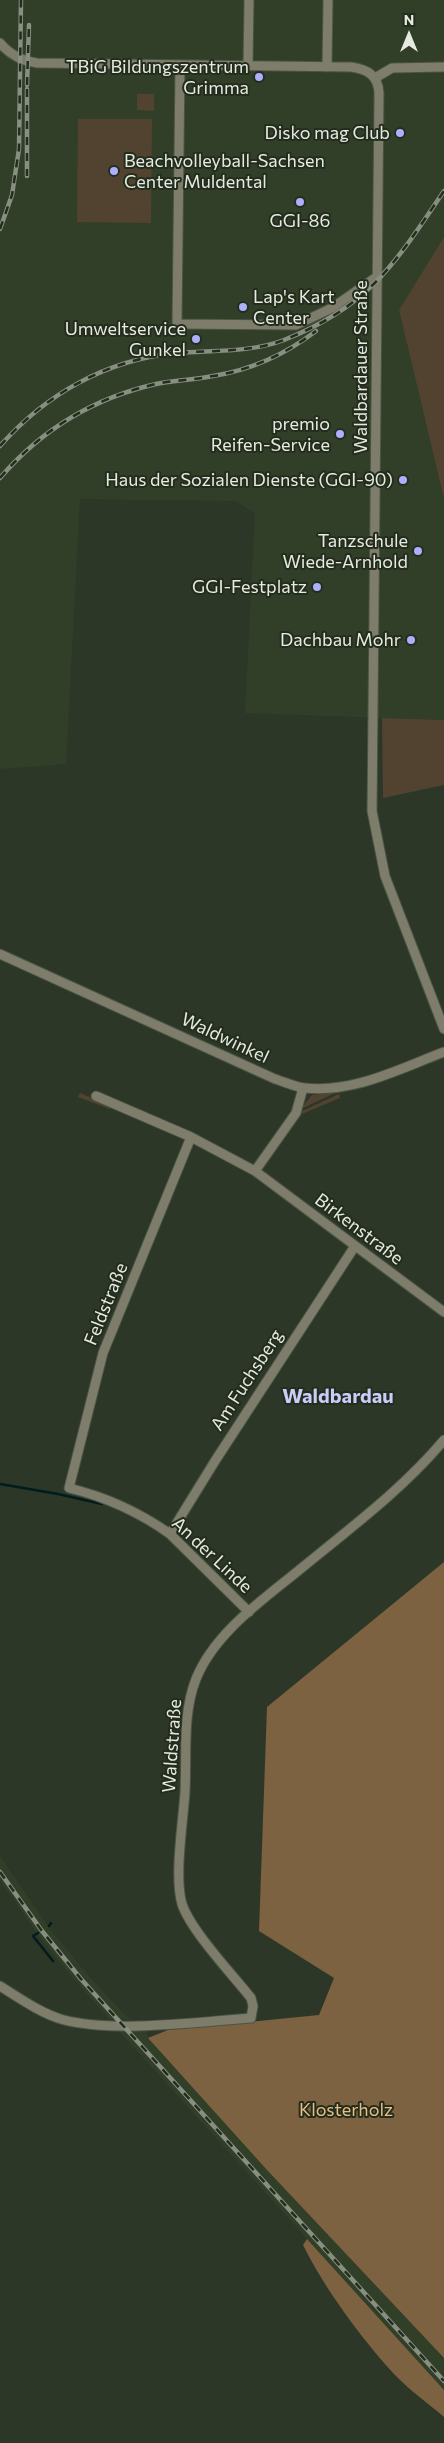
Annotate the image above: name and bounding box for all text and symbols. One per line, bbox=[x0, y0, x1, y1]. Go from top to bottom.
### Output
north arrow bbox=[384, 10, 434, 60]
text: N bbox=[404, 11, 414, 28]
place label: TBiG Bildungszentrum Grimma bbox=[66, 56, 249, 98]
marker: TBiG Bildungszentrum Grimma bbox=[253, 71, 265, 83]
place label: Disko mag Club bbox=[264, 122, 390, 144]
marker: Disko mag Club bbox=[394, 127, 406, 139]
place label: Beachvolleyball-Sachsen Center Muldental bbox=[124, 150, 325, 192]
marker: Beachvolleyball-Sachsen Center Muldental bbox=[108, 165, 120, 177]
marker: GGI-86 bbox=[294, 196, 306, 208]
place label: GGI-86 bbox=[270, 210, 330, 232]
street label: Waldbardauer Straße bbox=[350, 280, 372, 454]
place label: Lap's Kart Center bbox=[253, 286, 335, 328]
marker: Lap's Kart Center bbox=[237, 301, 249, 313]
place label: Umweltservice Gunkel bbox=[65, 318, 186, 360]
marker: Umweltservice Gunkel bbox=[190, 333, 202, 345]
place label: premio Reifen-Service bbox=[211, 413, 330, 456]
marker: premio Reifen-Service bbox=[334, 428, 346, 440]
place label: Haus der Sozialen Dienste (GGI-90) bbox=[105, 469, 393, 491]
marker: Haus der Sozialen Dienste (GGI-90) bbox=[397, 474, 409, 486]
place label: Tanzschule Wiede-Arnhold bbox=[282, 530, 408, 572]
marker: Tanzschule Wiede-Arnhold bbox=[412, 545, 424, 557]
place label: GGI-Festplatz bbox=[192, 576, 307, 598]
marker: GGI-Festplatz bbox=[311, 581, 323, 593]
place label: Dachbau Mohr bbox=[280, 629, 401, 651]
marker: Dachbau Mohr bbox=[405, 634, 417, 646]
street label: Waldwinkel bbox=[178, 1008, 272, 1068]
street label: Birkenstraße bbox=[311, 1189, 407, 1269]
street label: Feldstraße bbox=[80, 1260, 132, 1348]
street label: Am Fuchsberg bbox=[206, 1325, 288, 1435]
district label: Waldbardau bbox=[282, 1384, 394, 1408]
street label: An der Linde bbox=[167, 1512, 257, 1598]
street label: Waldstraße bbox=[158, 1698, 186, 1794]
park label: Klosterholz bbox=[299, 2099, 393, 2121]

